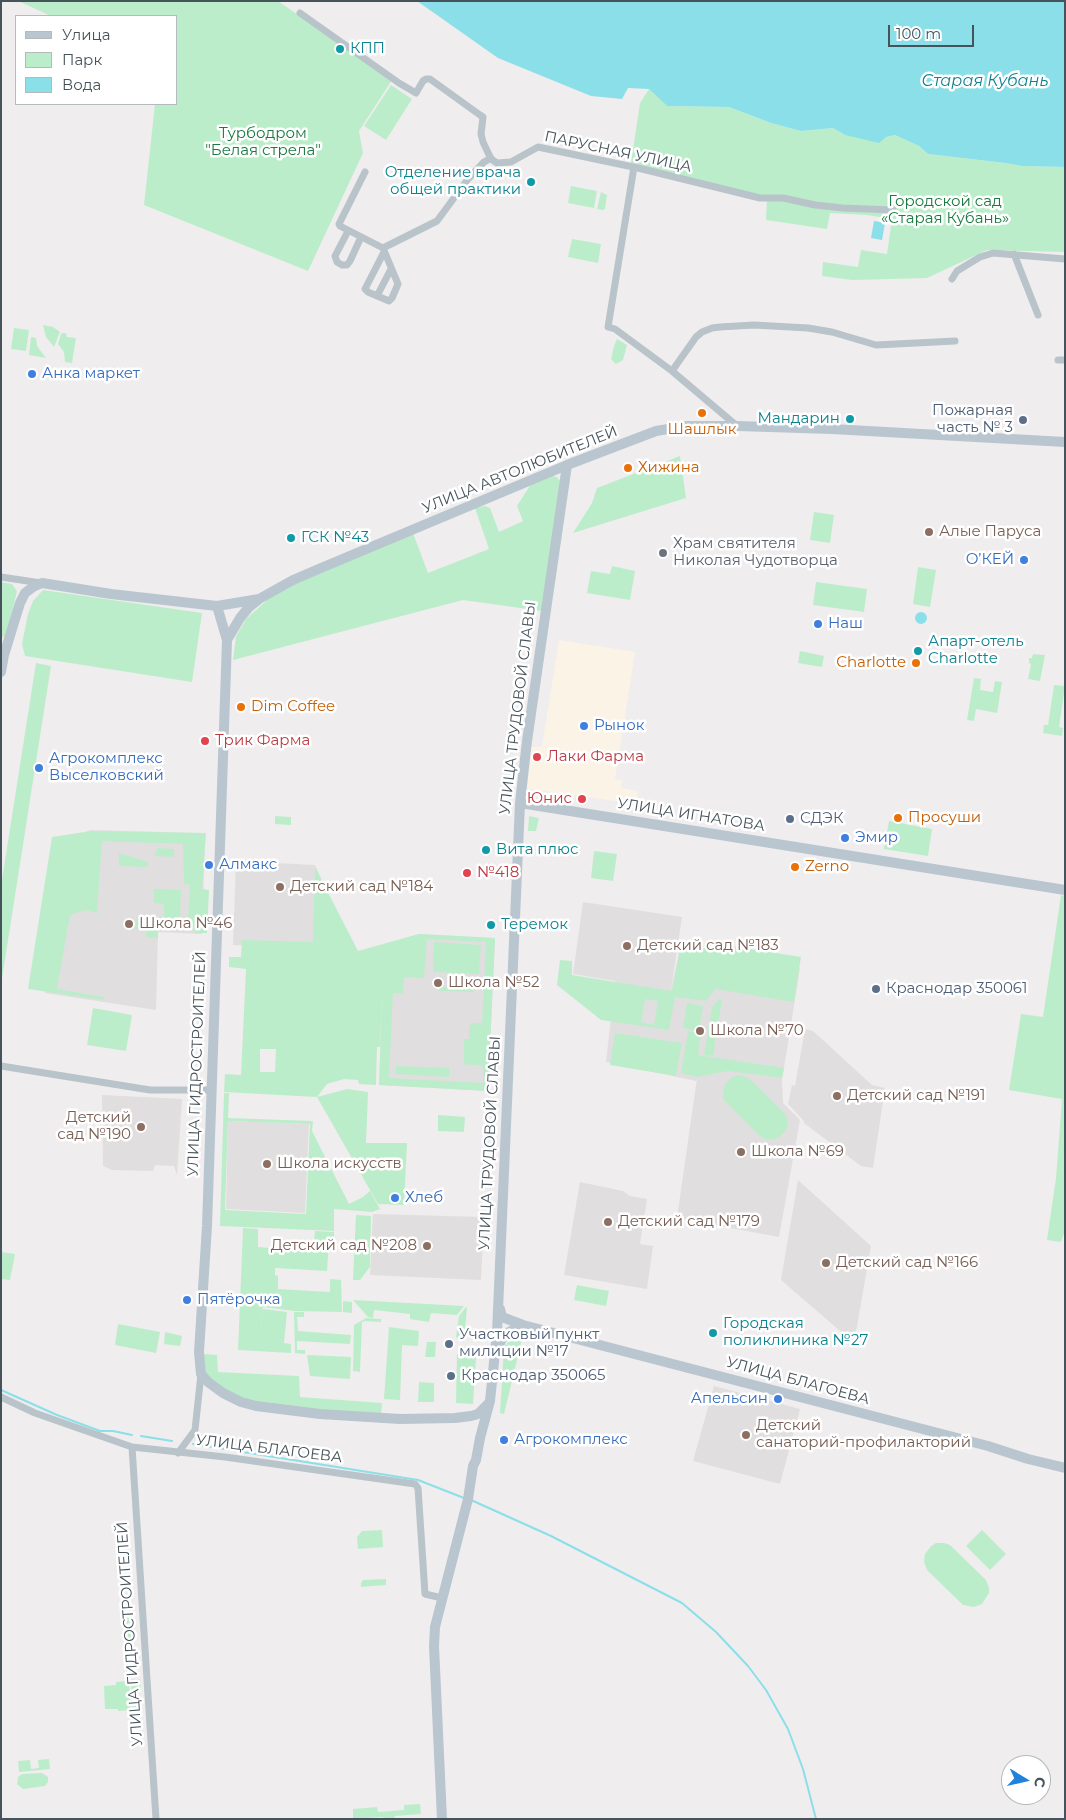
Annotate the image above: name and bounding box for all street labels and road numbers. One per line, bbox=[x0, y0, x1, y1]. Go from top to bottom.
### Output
street label: ПАРУСНАЯ УЛИЦА bbox=[543, 128, 693, 176]
street label: УЛИЦА АВТОЛЮБИТЕЛЕЙ bbox=[420, 423, 620, 517]
street label: УЛИЦА ТРУДОВОЙ СЛАВЫ bbox=[496, 600, 540, 816]
street label: УЛИЦА ИГНАТОВА bbox=[616, 794, 766, 836]
street label: УЛИЦА ГИДРОСТРОИТЕЛЕЙ bbox=[184, 951, 210, 1177]
street label: УЛИЦА ТРУДОВОЙ СЛАВЫ bbox=[475, 1035, 505, 1251]
street label: УЛИЦА БЛАГОЕВА bbox=[725, 1353, 871, 1409]
street label: УЛИЦА БЛАГОЕВА bbox=[195, 1431, 343, 1467]
street label: УЛИЦА ГИДРОСТРОИТЕЛЕЙ bbox=[113, 1521, 147, 1747]

